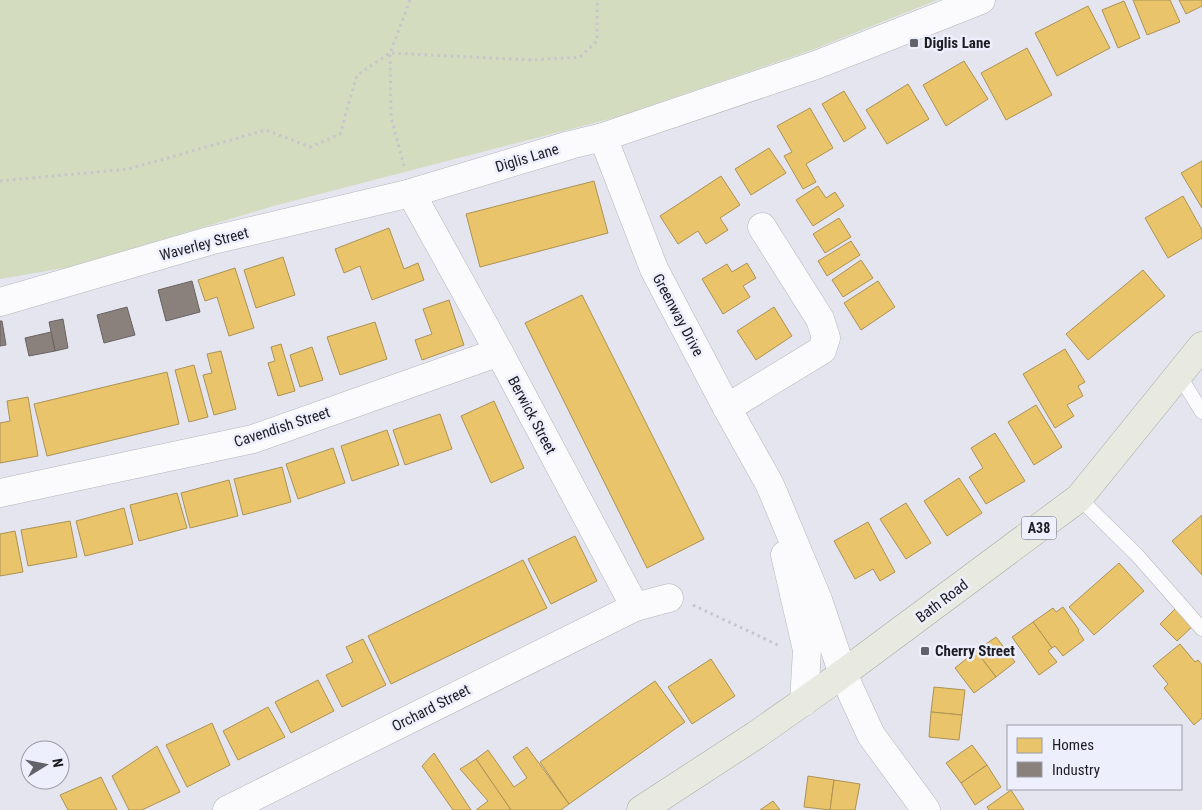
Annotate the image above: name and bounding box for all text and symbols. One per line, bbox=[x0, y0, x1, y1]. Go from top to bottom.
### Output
place label: Diglis Lane bbox=[924, 34, 990, 52]
marker: Diglis Lane bbox=[908, 37, 920, 49]
street label: Diglis Lane bbox=[493, 140, 561, 176]
street label: Waverley Street bbox=[158, 223, 250, 265]
street label: Greenway Drive bbox=[649, 271, 707, 359]
street label: Berwick Street bbox=[504, 373, 560, 457]
street label: Cavendish Street bbox=[232, 403, 332, 451]
road number: A38 bbox=[1022, 516, 1056, 540]
street label: Bath Road bbox=[912, 576, 972, 626]
place label: Cherry Street bbox=[935, 642, 1015, 660]
marker: Cherry Street bbox=[919, 645, 931, 657]
street label: Orchard Street bbox=[389, 681, 473, 735]
legend bbox=[1007, 725, 1182, 790]
text: Homes bbox=[1052, 736, 1094, 754]
north arrow bbox=[20, 740, 70, 790]
text: N bbox=[49, 757, 66, 768]
text: Industry bbox=[1052, 761, 1100, 779]

